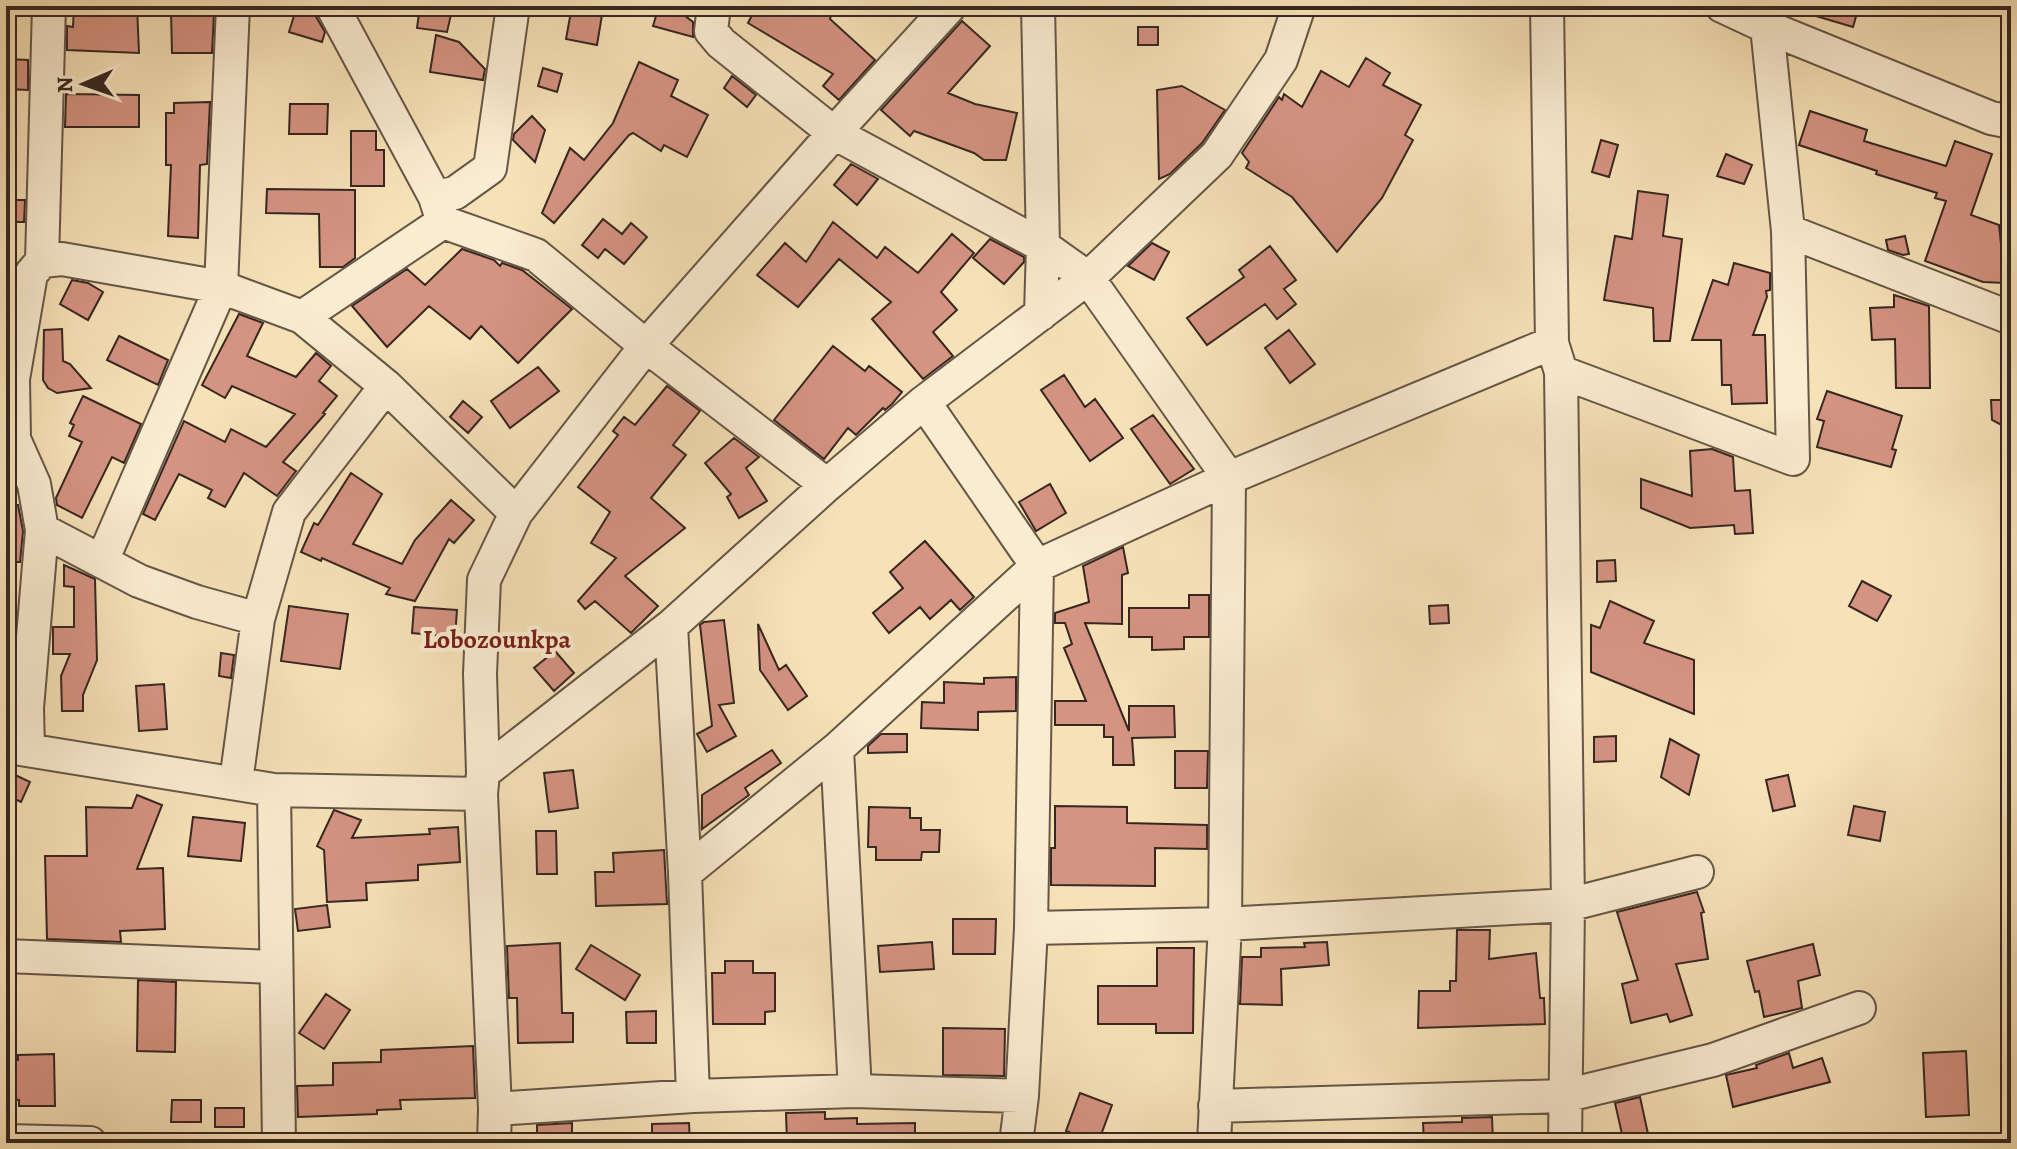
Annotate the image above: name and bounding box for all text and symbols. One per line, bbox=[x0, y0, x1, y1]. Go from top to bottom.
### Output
north arrow bbox=[44, 44, 124, 124]
text: N bbox=[50, 76, 80, 93]
district label: Lobozounkpa bbox=[423, 622, 571, 657]

